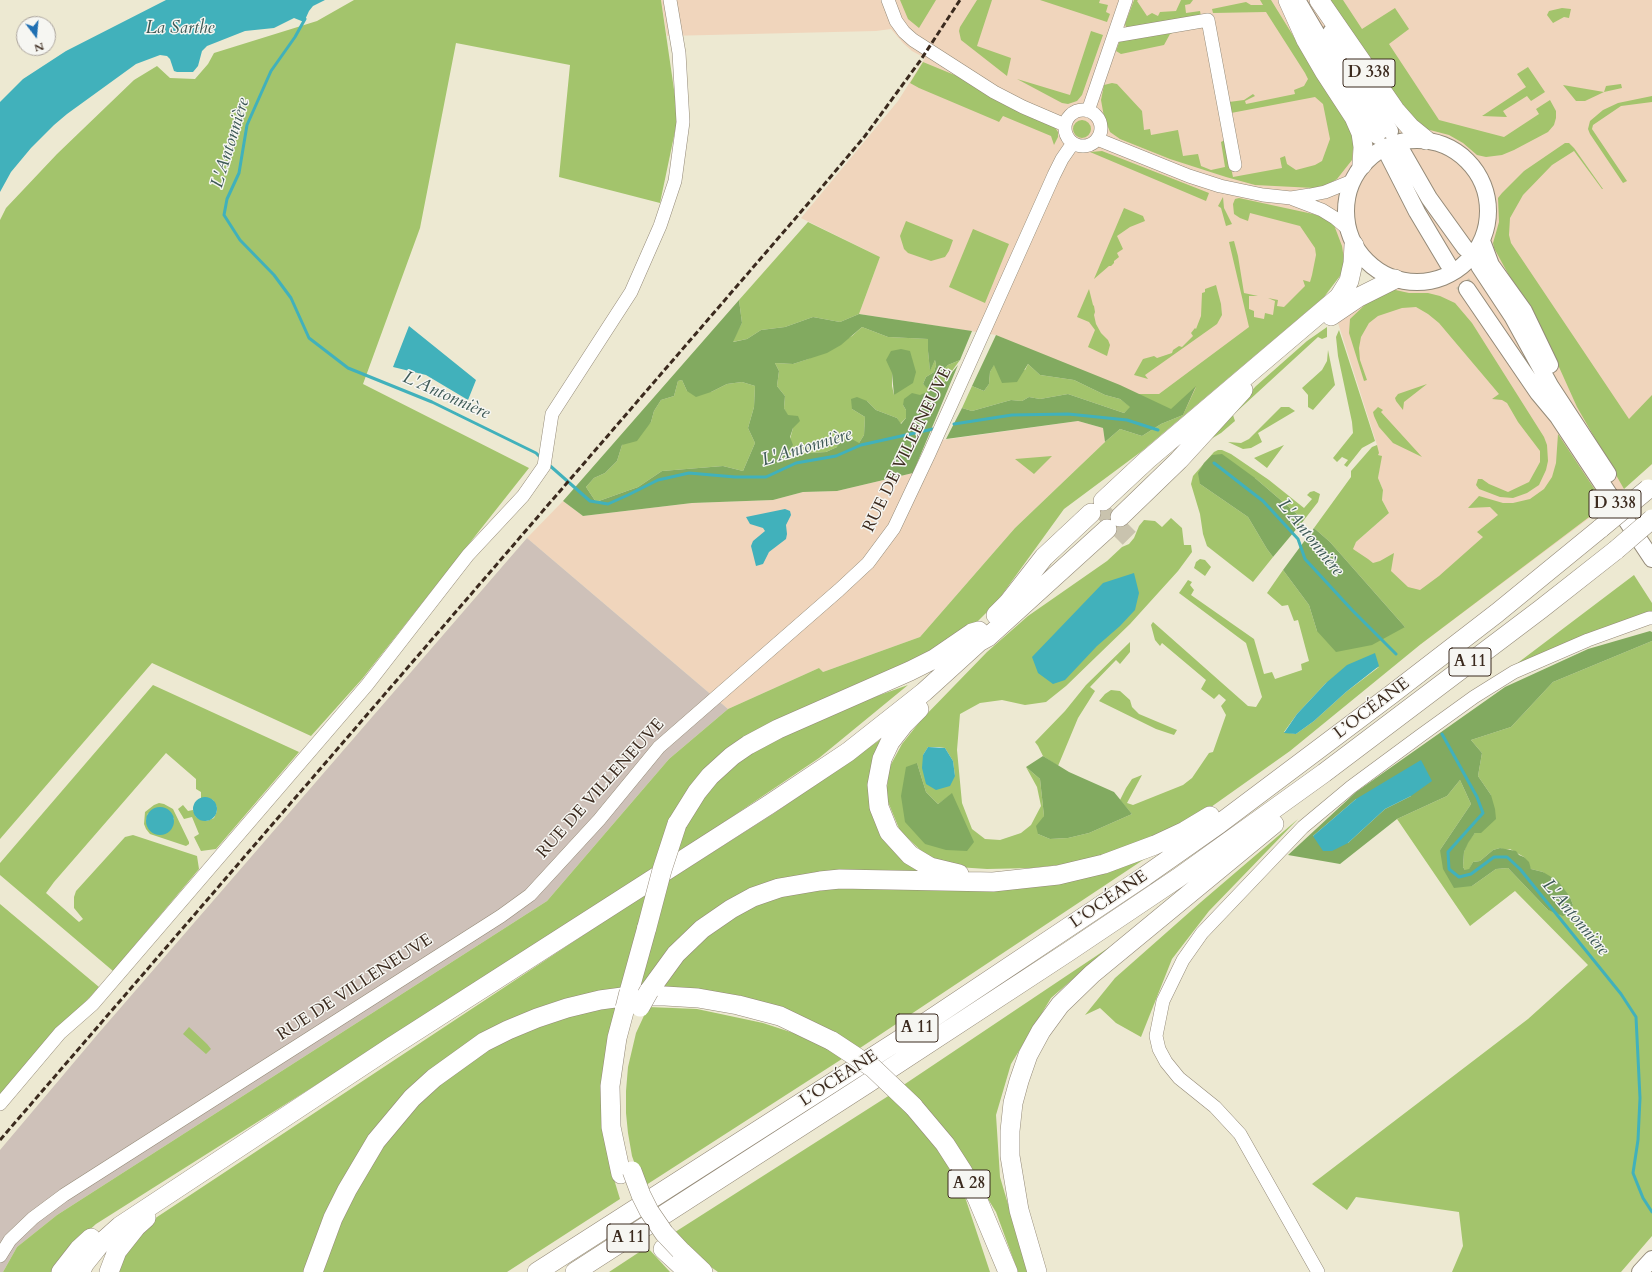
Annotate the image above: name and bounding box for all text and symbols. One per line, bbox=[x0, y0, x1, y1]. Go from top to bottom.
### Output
north arrow bbox=[16, 16, 56, 56]
water label: La Sarthe bbox=[146, 18, 214, 40]
text: N bbox=[33, 39, 46, 56]
road number: D 338 bbox=[1343, 59, 1395, 87]
water label: L'Antonnière bbox=[207, 95, 255, 191]
street label: RUE DE VILLENEUVE bbox=[859, 364, 957, 536]
water label: L'Antonnière bbox=[399, 367, 493, 425]
water label: L'Antonnière bbox=[759, 424, 855, 472]
road number: D 338 bbox=[1589, 490, 1641, 518]
water label: L'Antonnière bbox=[1272, 495, 1348, 581]
road number: A 11 bbox=[1449, 648, 1491, 676]
street label: L’OCÉANE bbox=[1330, 674, 1414, 744]
street label: RUE DE VILLENEUVE bbox=[533, 715, 669, 863]
street label: L’OCÉANE bbox=[1066, 867, 1152, 933]
water label: L'Antonnière bbox=[1537, 875, 1613, 961]
street label: RUE DE VILLENEUVE bbox=[274, 930, 436, 1046]
road number: A 11 bbox=[896, 1014, 938, 1042]
street label: L’OCÉANE bbox=[796, 1046, 882, 1112]
road number: A 28 bbox=[948, 1170, 990, 1198]
road number: A 11 bbox=[607, 1224, 649, 1252]

